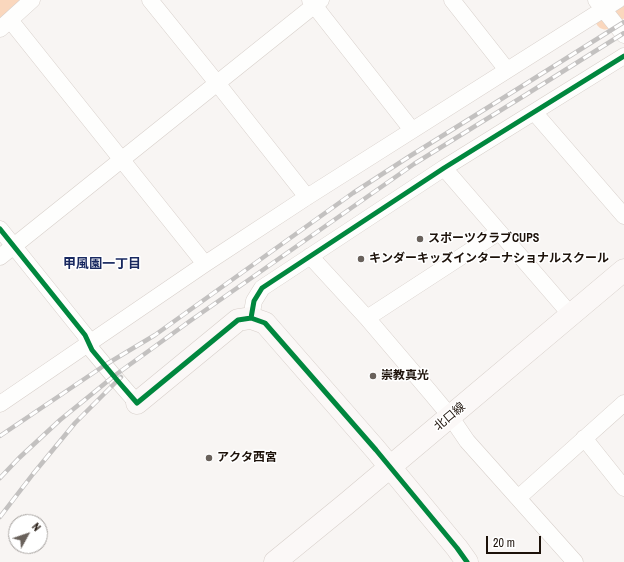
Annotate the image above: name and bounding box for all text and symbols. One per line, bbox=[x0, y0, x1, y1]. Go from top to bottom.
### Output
place label: スポーツクラブCUPS bbox=[428, 232, 539, 246]
marker: スポーツクラブCUPS bbox=[415, 234, 425, 244]
place label: キンダーキッズインターナショナルスクール bbox=[369, 252, 609, 266]
marker: キンダーキッズインターナショナルスクール bbox=[356, 254, 366, 264]
district label: 甲風園一丁目 bbox=[63, 257, 141, 273]
place label: 崇教真光 bbox=[381, 369, 429, 383]
marker: 崇教真光 bbox=[368, 371, 378, 381]
street label: 北口線 bbox=[432, 400, 468, 434]
place label: アクタ西宮 bbox=[217, 451, 277, 465]
marker: アクタ西宮 bbox=[204, 453, 214, 463]
north arrow bbox=[8, 514, 48, 554]
text: N bbox=[29, 520, 44, 534]
scale bar bbox=[488, 528, 543, 554]
text: 20 m bbox=[493, 535, 515, 551]

